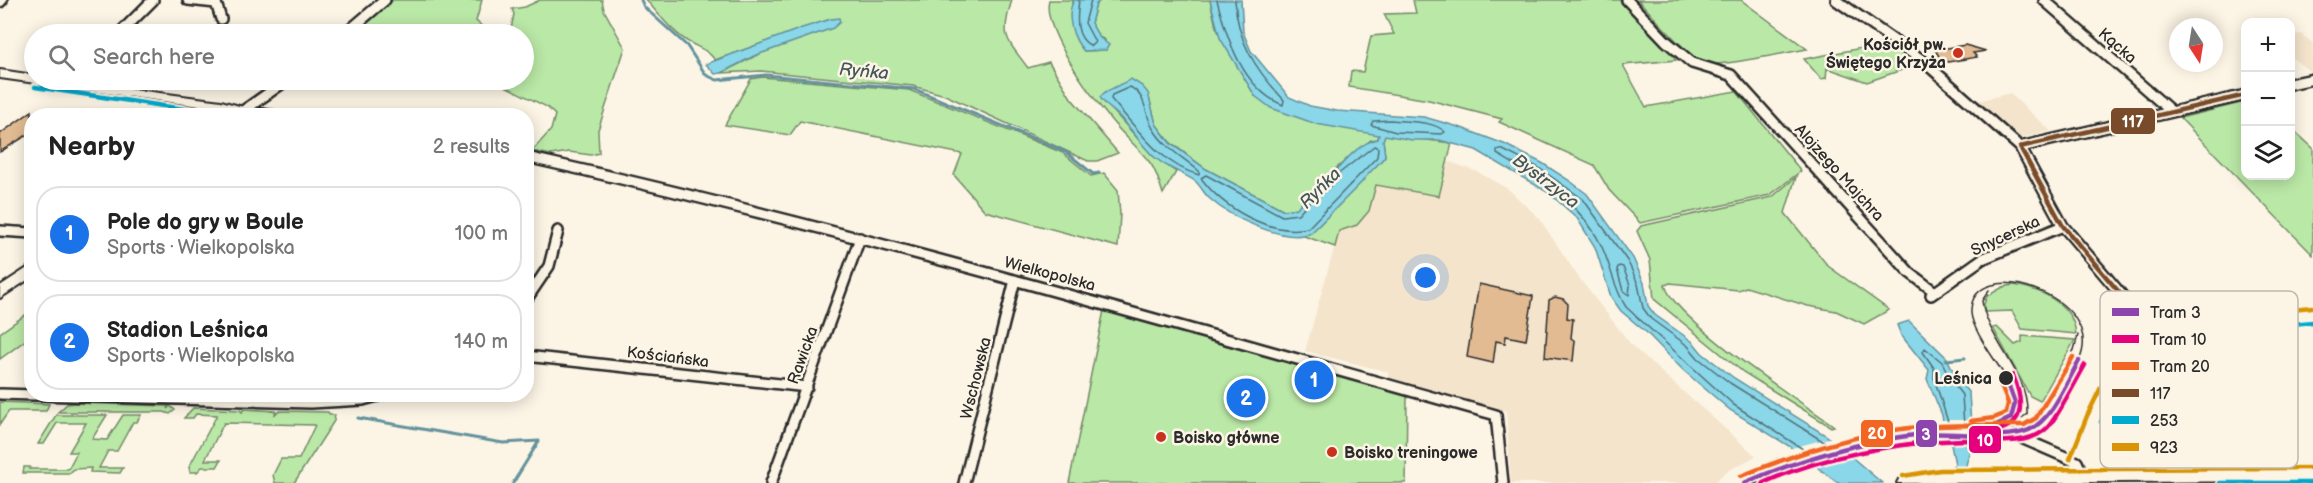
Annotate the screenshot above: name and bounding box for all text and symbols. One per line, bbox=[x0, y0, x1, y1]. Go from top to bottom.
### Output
north arrow bbox=[2169, 18, 2223, 72]
map controls bbox=[2241, 18, 2295, 180]
button: + bbox=[2241, 18, 2295, 72]
search box bbox=[24, 24, 534, 90]
street label: Kącka bbox=[2094, 24, 2140, 68]
place label: Kościół pw. Świętego Krzyża bbox=[1826, 36, 1946, 73]
icon: search bbox=[45, 41, 78, 74]
text: Search here bbox=[93, 44, 215, 71]
marker: Kościół pw. Świętego Krzyża bbox=[1951, 46, 1965, 60]
water label: Ryńka bbox=[838, 59, 890, 84]
button: − bbox=[2241, 72, 2295, 126]
line badge: 117 bbox=[2110, 107, 2156, 135]
text: 117 bbox=[2122, 113, 2144, 132]
street label: Alojzego Majchra bbox=[1790, 121, 1887, 225]
button: layers bbox=[2241, 126, 2295, 180]
text: Nearby bbox=[48, 132, 135, 163]
text: 2 results bbox=[433, 135, 510, 159]
water label: Bystrzyca bbox=[1508, 150, 1583, 213]
water label: Ryńka bbox=[1295, 163, 1345, 213]
text: Pole do gry w Boule bbox=[107, 209, 304, 236]
street label: Snycerska bbox=[1968, 212, 2043, 261]
text: 1 bbox=[65, 222, 74, 246]
text: 100 m bbox=[455, 222, 508, 246]
text: Sports · Wielkopolska bbox=[107, 236, 295, 260]
street label: Wielkopolska bbox=[1002, 253, 1097, 296]
your location bbox=[1411, 263, 1440, 292]
legend bbox=[2100, 291, 2298, 468]
text: Tram 3 bbox=[2150, 304, 2201, 323]
text: Stadion Leśnica bbox=[107, 317, 268, 344]
street label: Rawicka bbox=[784, 324, 823, 387]
text: 2 bbox=[64, 330, 75, 354]
text: 140 m bbox=[454, 330, 508, 354]
text: Tram 10 bbox=[2150, 331, 2206, 350]
street label: Wschowska bbox=[957, 335, 996, 421]
street label: Kościańska bbox=[626, 343, 710, 372]
text: Sports · Wielkopolska bbox=[107, 344, 295, 368]
pin: 1 bbox=[1294, 358, 1334, 403]
text: Tram 20 bbox=[2150, 358, 2210, 377]
marker: Leśnica bbox=[1997, 369, 2015, 387]
place label: Leśnica bbox=[1934, 370, 1992, 389]
pin: 2 bbox=[1226, 376, 1266, 420]
text: 117 bbox=[2150, 385, 2170, 404]
text: 253 bbox=[2150, 412, 2179, 431]
line badge: 20 bbox=[1860, 419, 1894, 448]
line badge: 3 bbox=[1915, 419, 1938, 448]
text: 20 bbox=[1867, 425, 1887, 444]
line badge: 10 bbox=[1968, 425, 2002, 454]
text: 3 bbox=[1921, 426, 1931, 445]
place label: Boisko główne bbox=[1173, 429, 1280, 448]
marker: Boisko główne bbox=[1154, 430, 1168, 444]
text: 10 bbox=[1977, 432, 1993, 451]
text: 923 bbox=[2150, 439, 2178, 458]
place label: Boisko treningowe bbox=[1344, 444, 1478, 463]
marker: Boisko treningowe bbox=[1325, 445, 1339, 459]

